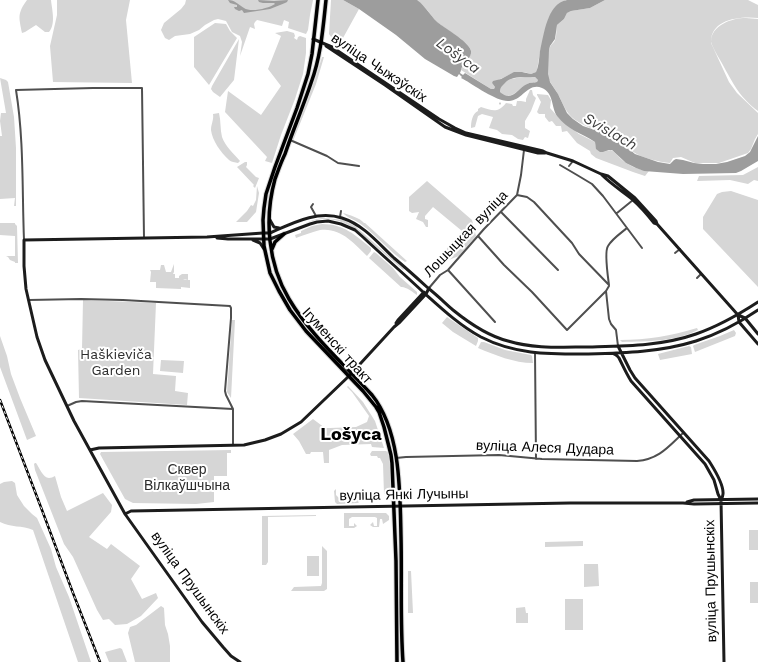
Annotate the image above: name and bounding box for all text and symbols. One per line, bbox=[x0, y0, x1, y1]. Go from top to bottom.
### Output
street label: вуліца Чыжэўскіх bbox=[328, 30, 430, 106]
water label: Lošyca bbox=[433, 34, 483, 78]
water label: Svislach bbox=[580, 109, 640, 155]
street label: Лошыцкая вуліца bbox=[420, 187, 512, 281]
street label: Ігуменскі тракт bbox=[298, 304, 376, 388]
park label: Haškieviča Garden bbox=[80, 347, 152, 380]
district label: Lošyca bbox=[320, 424, 382, 446]
street label: вуліца Алеся Дудара bbox=[476, 437, 614, 459]
park label: Сквер Вілкаўшчына bbox=[144, 462, 230, 494]
street label: вуліца Янкі Лучыны bbox=[339, 485, 469, 505]
street label: вуліца Прушынскіх bbox=[702, 520, 720, 642]
street label: вуліца Прушынскіх bbox=[147, 528, 233, 638]

